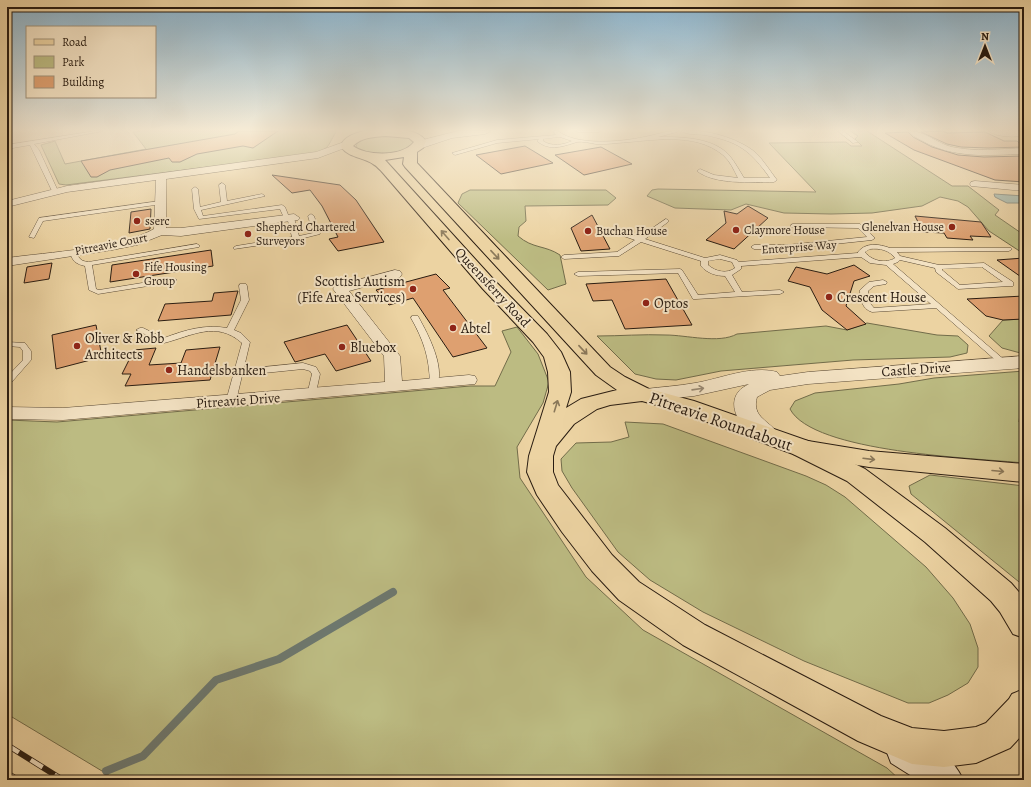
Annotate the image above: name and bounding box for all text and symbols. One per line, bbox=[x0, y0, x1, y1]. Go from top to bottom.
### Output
legend bbox=[26, 26, 156, 98]
north arrow bbox=[965, 26, 1005, 66]
text: N bbox=[981, 29, 989, 44]
text: Road bbox=[62, 34, 88, 50]
text: Park bbox=[62, 54, 85, 70]
text: Building bbox=[62, 74, 104, 90]
place label: sserc bbox=[145, 213, 170, 229]
marker: sserc bbox=[132, 216, 142, 226]
place label: Shepherd Chartered Surveyors bbox=[256, 219, 356, 249]
place label: Glenelvan House bbox=[862, 219, 944, 235]
place label: Claymore House bbox=[744, 222, 825, 238]
marker: Glenelvan House bbox=[947, 222, 957, 232]
place label: Buchan House bbox=[596, 223, 667, 239]
marker: Claymore House bbox=[731, 225, 741, 235]
marker: Buchan House bbox=[583, 226, 593, 236]
street label: Pitreavie Court bbox=[73, 229, 149, 259]
marker: Shepherd Chartered Surveyors bbox=[243, 229, 253, 239]
one-way arrow bbox=[441, 230, 450, 241]
street label: Enterprise Way bbox=[761, 236, 838, 258]
street label: Queensferry Road bbox=[451, 243, 535, 332]
one-way arrow bbox=[490, 250, 499, 260]
place label: Fife Housing Group bbox=[144, 259, 207, 289]
marker: Fife Housing Group bbox=[131, 269, 141, 279]
place label: Scottish Autism (Fife Area Services) bbox=[298, 272, 405, 307]
marker: Scottish Autism (Fife Area Services) bbox=[408, 284, 418, 294]
place label: Crescent House bbox=[837, 288, 926, 307]
marker: Crescent House bbox=[824, 292, 834, 302]
place label: Optos bbox=[654, 294, 688, 313]
marker: Optos bbox=[641, 298, 651, 308]
place label: Abtel bbox=[460, 319, 491, 338]
marker: Abtel bbox=[448, 323, 458, 333]
place label: Oliver & Robb Architects bbox=[84, 329, 164, 364]
place label: Bluebox bbox=[350, 338, 396, 357]
marker: Oliver & Robb Architects bbox=[72, 341, 82, 351]
marker: Bluebox bbox=[337, 342, 347, 352]
one-way arrow bbox=[579, 345, 588, 355]
street label: Castle Drive bbox=[881, 358, 951, 381]
place label: Handelsbanken bbox=[177, 361, 267, 380]
marker: Handelsbanken bbox=[164, 365, 174, 375]
one-way arrow bbox=[691, 385, 704, 393]
street label: Pitreavie Roundabout bbox=[646, 386, 796, 457]
street label: Pitreavie Drive bbox=[195, 388, 281, 413]
one-way arrow bbox=[553, 400, 560, 413]
one-way arrow bbox=[862, 455, 875, 462]
one-way arrow bbox=[991, 467, 1004, 474]

